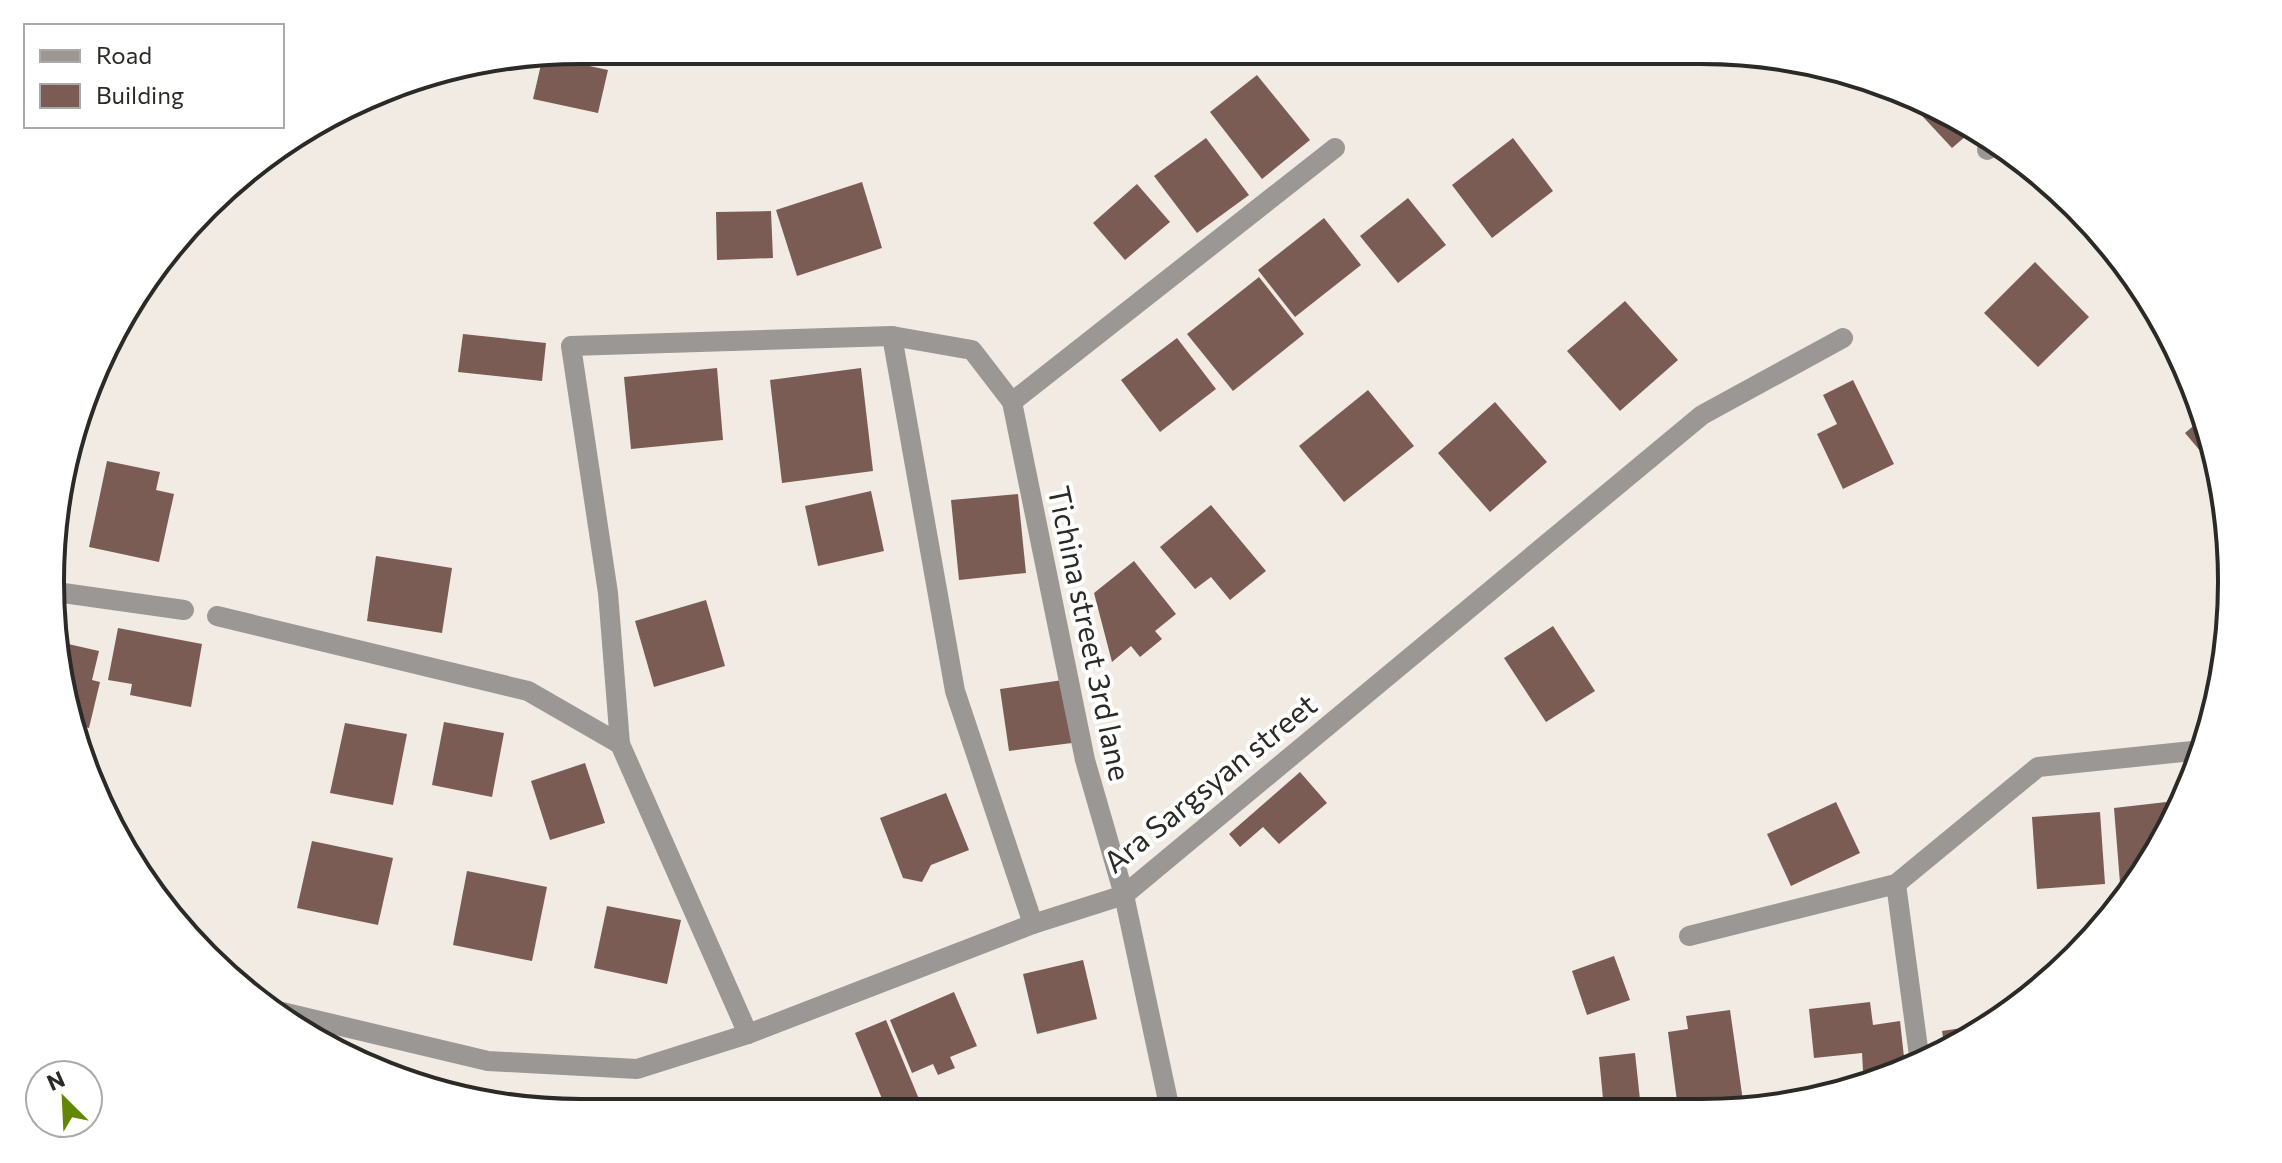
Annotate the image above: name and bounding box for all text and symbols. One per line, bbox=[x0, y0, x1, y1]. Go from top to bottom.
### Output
legend bbox=[24, 24, 284, 128]
text: Road bbox=[96, 40, 152, 69]
text: Building bbox=[96, 80, 184, 109]
street label: Tichina street 3rd lane bbox=[1042, 482, 1140, 784]
street label: Ara Sargsyan street bbox=[1095, 685, 1323, 879]
north arrow bbox=[24, 1059, 104, 1139]
text: N bbox=[43, 1065, 69, 1096]

